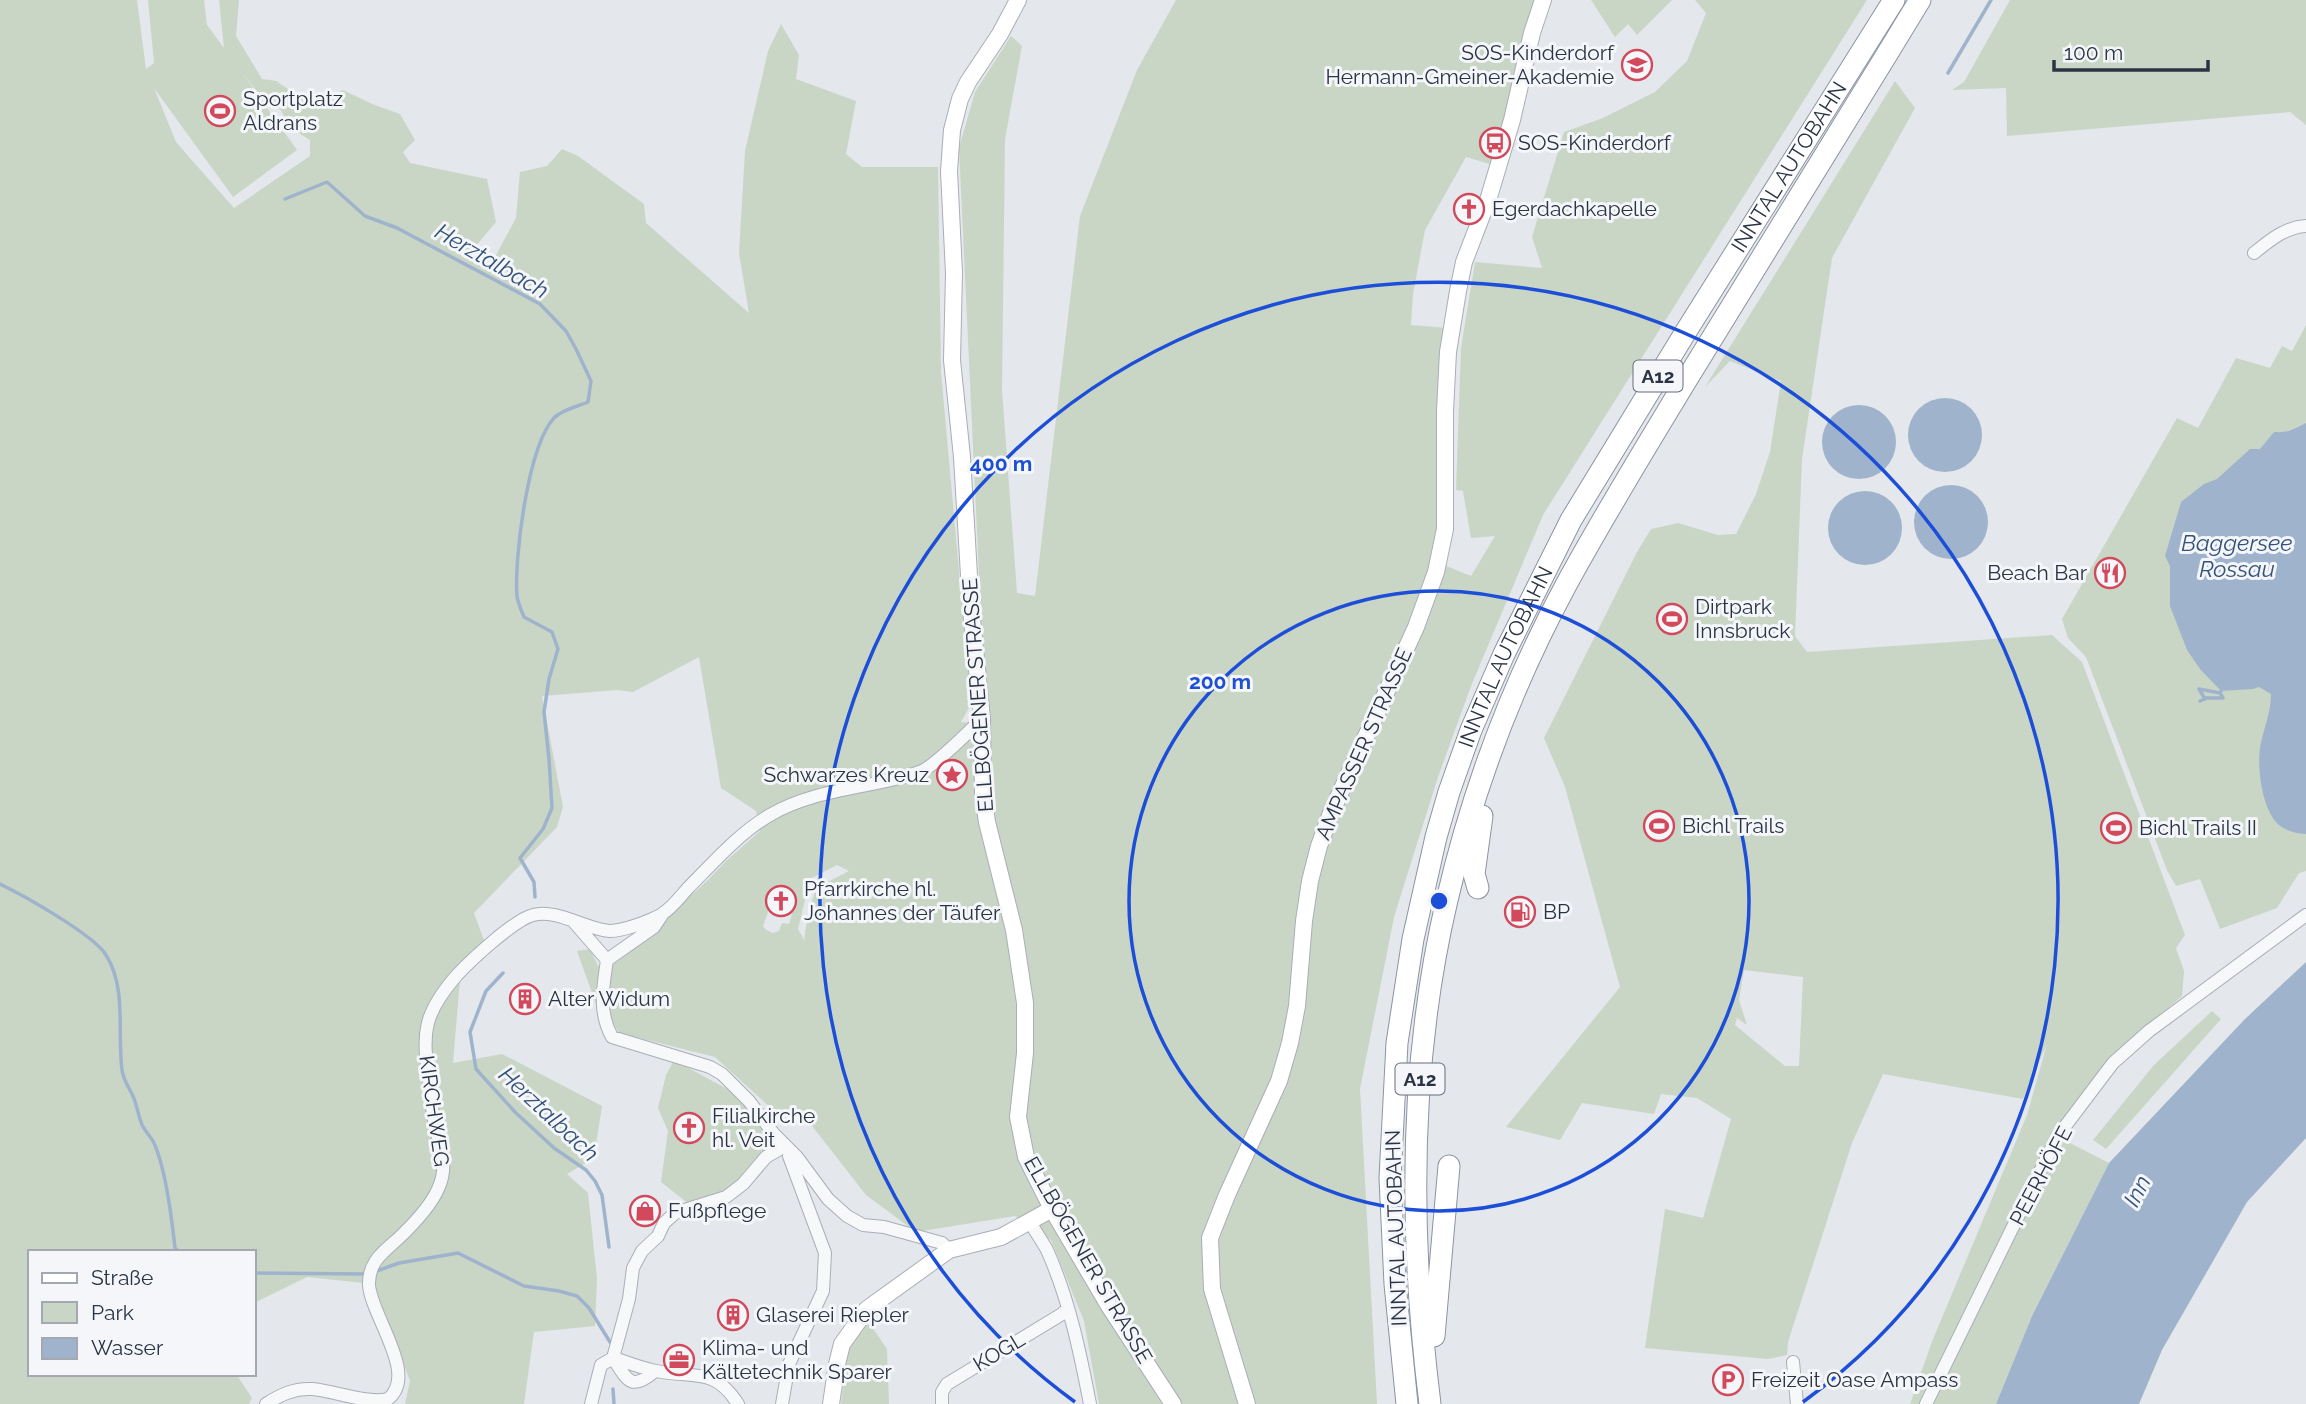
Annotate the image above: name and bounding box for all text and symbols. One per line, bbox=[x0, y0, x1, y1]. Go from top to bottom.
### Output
scale bar bbox=[2054, 28, 2208, 72]
place label: SOS-Kinderdorf Hermann-Gmeiner-Akademie bbox=[1325, 40, 1615, 89]
text: 100 m bbox=[2064, 40, 2123, 65]
school or university icon: SOS-Kinderdorf Hermann-Gmeiner-Akademie bbox=[1620, 48, 1654, 82]
street label: INNTAL AUTOBAHN bbox=[1726, 77, 1852, 257]
place label: Sportplatz Aldrans bbox=[243, 86, 343, 135]
sports icon: Sportplatz Aldrans bbox=[203, 94, 237, 128]
bus stop icon: SOS-Kinderdorf bbox=[1478, 126, 1512, 160]
place label: SOS-Kinderdorf bbox=[1518, 130, 1672, 155]
church icon: Egerdachkapelle bbox=[1452, 192, 1486, 226]
place label: Egerdachkapelle bbox=[1492, 196, 1657, 221]
water label: Herztalbach bbox=[431, 217, 554, 304]
road number: A12 bbox=[1634, 360, 1682, 392]
text: 400 m bbox=[970, 451, 1032, 476]
water label: Baggersee Rossau bbox=[2181, 529, 2293, 582]
restaurant icon: Beach Bar bbox=[2093, 556, 2127, 590]
place label: Beach Bar bbox=[1987, 560, 2088, 585]
street label: INNTAL AUTOBAHN bbox=[1453, 562, 1558, 751]
street label: ELLBÖGENER STRASSE bbox=[957, 577, 998, 813]
place label: Dirtpark Innsbruck bbox=[1695, 594, 1790, 643]
sports icon: Dirtpark Innsbruck bbox=[1655, 602, 1689, 636]
street label: AMPASSER STRASSE bbox=[1310, 644, 1417, 844]
text: 200 m bbox=[1189, 669, 1251, 694]
place icon: Schwarzes Kreuz bbox=[935, 758, 969, 792]
place label: Schwarzes Kreuz bbox=[764, 762, 929, 787]
sports icon: Bichl Trails bbox=[1642, 809, 1676, 843]
sports icon: Bichl Trails II bbox=[2099, 811, 2133, 845]
place label: Bichl Trails bbox=[1682, 813, 1784, 838]
place label: Bichl Trails II bbox=[2139, 815, 2257, 840]
place label: Pfarrkirche hl. Johannes der Täufer bbox=[804, 876, 1001, 925]
church icon: Pfarrkirche hl. Johannes der Täufer bbox=[764, 884, 798, 918]
centre of rings bbox=[1427, 889, 1451, 913]
fuel station icon: BP bbox=[1503, 895, 1537, 929]
place label: BP bbox=[1543, 899, 1570, 924]
building icon: Alter Widum bbox=[508, 982, 542, 1016]
place label: Alter Widum bbox=[548, 986, 670, 1011]
street label: KIRCHWEG bbox=[414, 1054, 455, 1168]
water label: Herztalbach bbox=[494, 1061, 605, 1167]
road number: A12 bbox=[1396, 1064, 1444, 1094]
place label: Filialkirche hl. Veit bbox=[712, 1103, 815, 1152]
church icon: Filialkirche hl. Veit bbox=[672, 1111, 706, 1145]
street label: PEERHÖFE bbox=[2004, 1122, 2077, 1230]
street label: INNTAL AUTOBAHN bbox=[1380, 1129, 1411, 1327]
street label: ELLBÖGENER STRASSE bbox=[1019, 1152, 1158, 1367]
water label: Inn bbox=[2117, 1171, 2156, 1211]
shop icon: Fußpflege bbox=[628, 1194, 662, 1228]
place label: Fußpflege bbox=[668, 1198, 766, 1223]
legend bbox=[28, 1250, 256, 1376]
text: Straße bbox=[91, 1265, 153, 1290]
building icon: Glaserei Riepler bbox=[716, 1298, 750, 1332]
text: Park bbox=[91, 1300, 134, 1325]
place label: Glaserei Riepler bbox=[756, 1302, 909, 1327]
street label: KOGL bbox=[968, 1327, 1029, 1377]
text: Wasser bbox=[91, 1335, 164, 1360]
place label: Klima- und Kältetechnik Sparer bbox=[702, 1335, 893, 1384]
office icon: Klima- und Kältetechnik Sparer bbox=[662, 1343, 696, 1377]
parking icon: Freizeit Oase Ampass bbox=[1711, 1363, 1745, 1397]
place label: Freizeit Oase Ampass bbox=[1751, 1367, 1958, 1392]

